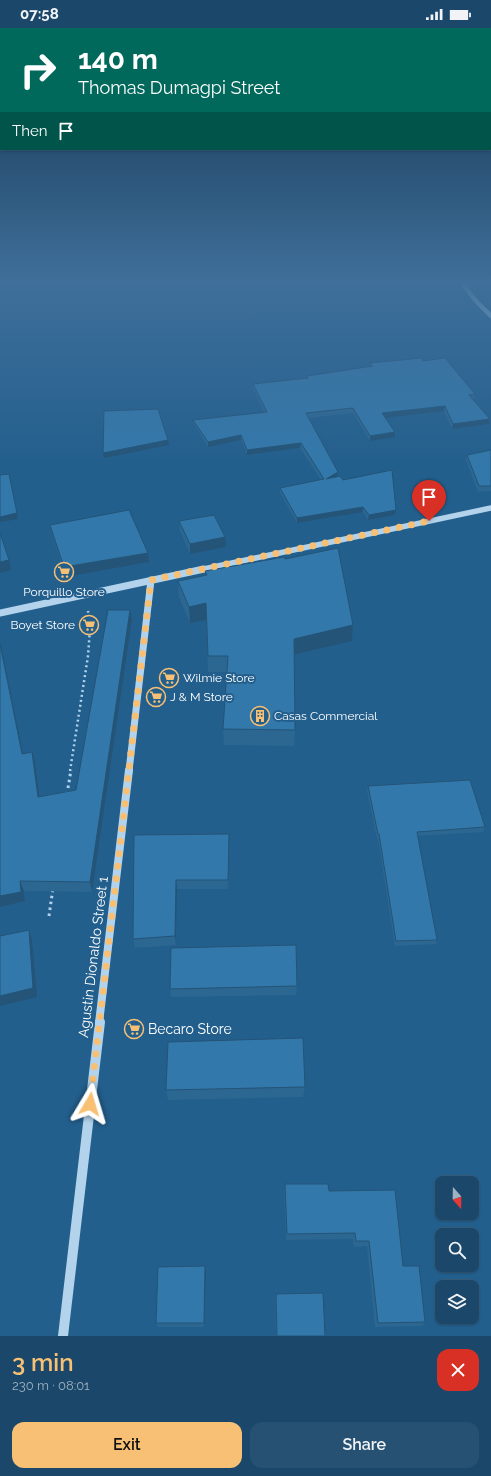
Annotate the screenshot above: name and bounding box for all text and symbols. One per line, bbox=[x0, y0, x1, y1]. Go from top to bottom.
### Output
text: 07:58 bbox=[20, 5, 59, 23]
text: 140 m bbox=[78, 43, 158, 76]
icon: right bbox=[12, 44, 64, 96]
text: Thomas Dumagpi Street bbox=[78, 77, 280, 98]
icon: arrive bbox=[55, 120, 77, 142]
text: Then bbox=[12, 122, 47, 140]
pin bbox=[412, 480, 446, 521]
icon: arrive bbox=[418, 486, 440, 508]
supermarket icon: Porquillo Store bbox=[53, 561, 75, 583]
place label: Porquillo Store bbox=[23, 585, 105, 599]
supermarket icon: Boyet Store bbox=[78, 614, 100, 636]
place label: Boyet Store bbox=[10, 618, 75, 632]
supermarket icon: Wilmie Store bbox=[158, 667, 180, 689]
place label: Wilmie Store bbox=[183, 671, 254, 685]
supermarket icon: J & M Store bbox=[145, 686, 167, 708]
place label: J & M Store bbox=[170, 690, 233, 704]
building icon: Casas Commercial bbox=[249, 705, 271, 727]
place label: Casas Commercial bbox=[274, 709, 378, 723]
street label: Agustin Dionaldo Street 1 bbox=[75, 875, 111, 1039]
supermarket icon: Becaro Store bbox=[123, 1018, 145, 1040]
place label: Becaro Store bbox=[148, 1021, 232, 1037]
position arrow bbox=[69, 1083, 111, 1125]
north arrow bbox=[435, 1176, 479, 1220]
map controls bbox=[435, 1176, 479, 1324]
button: search bbox=[435, 1228, 479, 1272]
button: layers bbox=[435, 1280, 479, 1324]
text: 3 min bbox=[12, 1348, 74, 1377]
button: close bbox=[437, 1349, 479, 1391]
text: 230 m · 08:01 bbox=[12, 1378, 90, 1393]
button: Exit bbox=[12, 1422, 242, 1468]
button: Share bbox=[250, 1422, 479, 1468]

